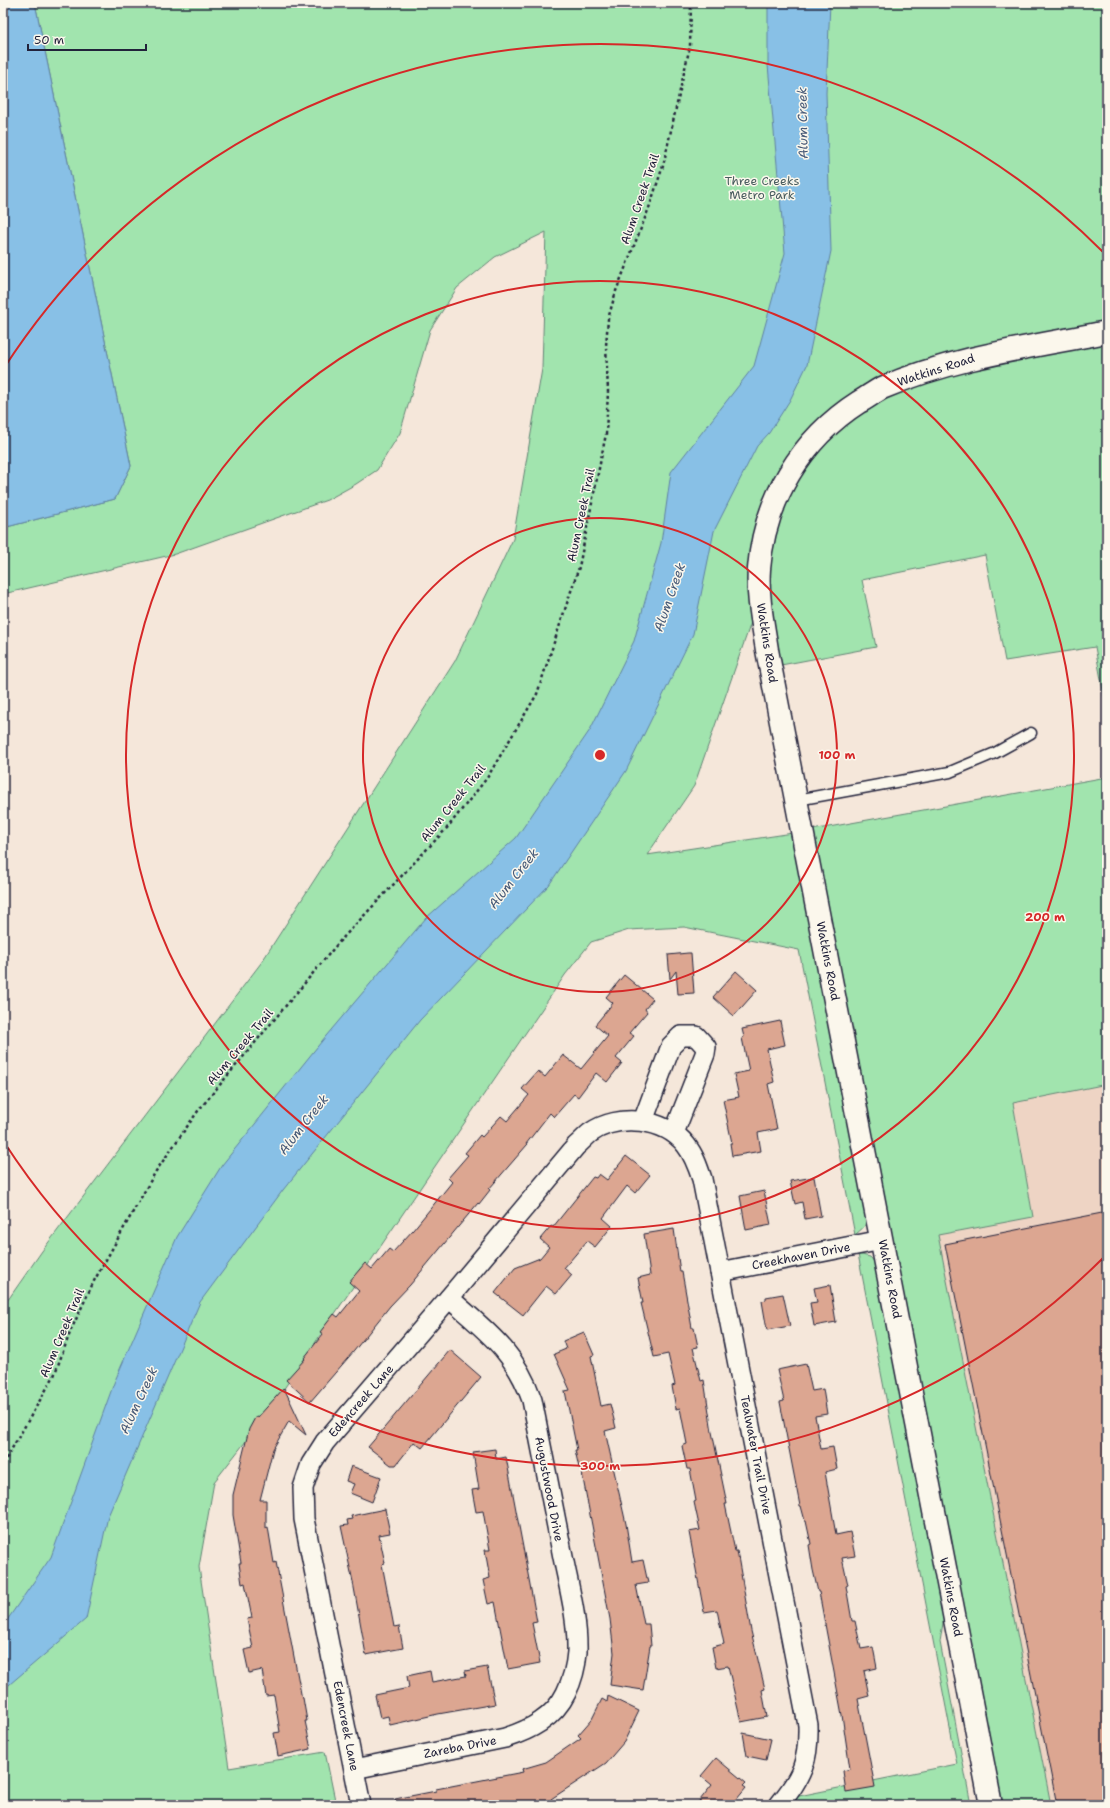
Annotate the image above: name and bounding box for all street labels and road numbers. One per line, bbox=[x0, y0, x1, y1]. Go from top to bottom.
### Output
street label: Alum Creek Trail bbox=[617, 151, 663, 247]
street label: Watkins Road bbox=[895, 350, 977, 390]
street label: Alum Creek Trail bbox=[563, 466, 599, 563]
street label: Watkins Road bbox=[753, 602, 781, 684]
street label: Alum Creek Trail bbox=[417, 761, 489, 845]
street label: Watkins Road bbox=[812, 920, 844, 1002]
street label: Alum Creek Trail bbox=[203, 1005, 277, 1089]
street label: Watkins Road bbox=[874, 1238, 906, 1320]
street label: Creekhaven Drive bbox=[750, 1239, 852, 1273]
street label: Alum Creek Trail bbox=[36, 1286, 88, 1380]
street label: Edencreek Lane bbox=[325, 1361, 397, 1441]
street label: Tealwater Trail Drive bbox=[737, 1394, 775, 1516]
street label: Augustwood Drive bbox=[531, 1435, 567, 1543]
street label: Watkins Road bbox=[935, 1556, 967, 1638]
street label: Edencreek Lane bbox=[329, 1679, 363, 1773]
street label: Zareba Drive bbox=[422, 1732, 498, 1762]

